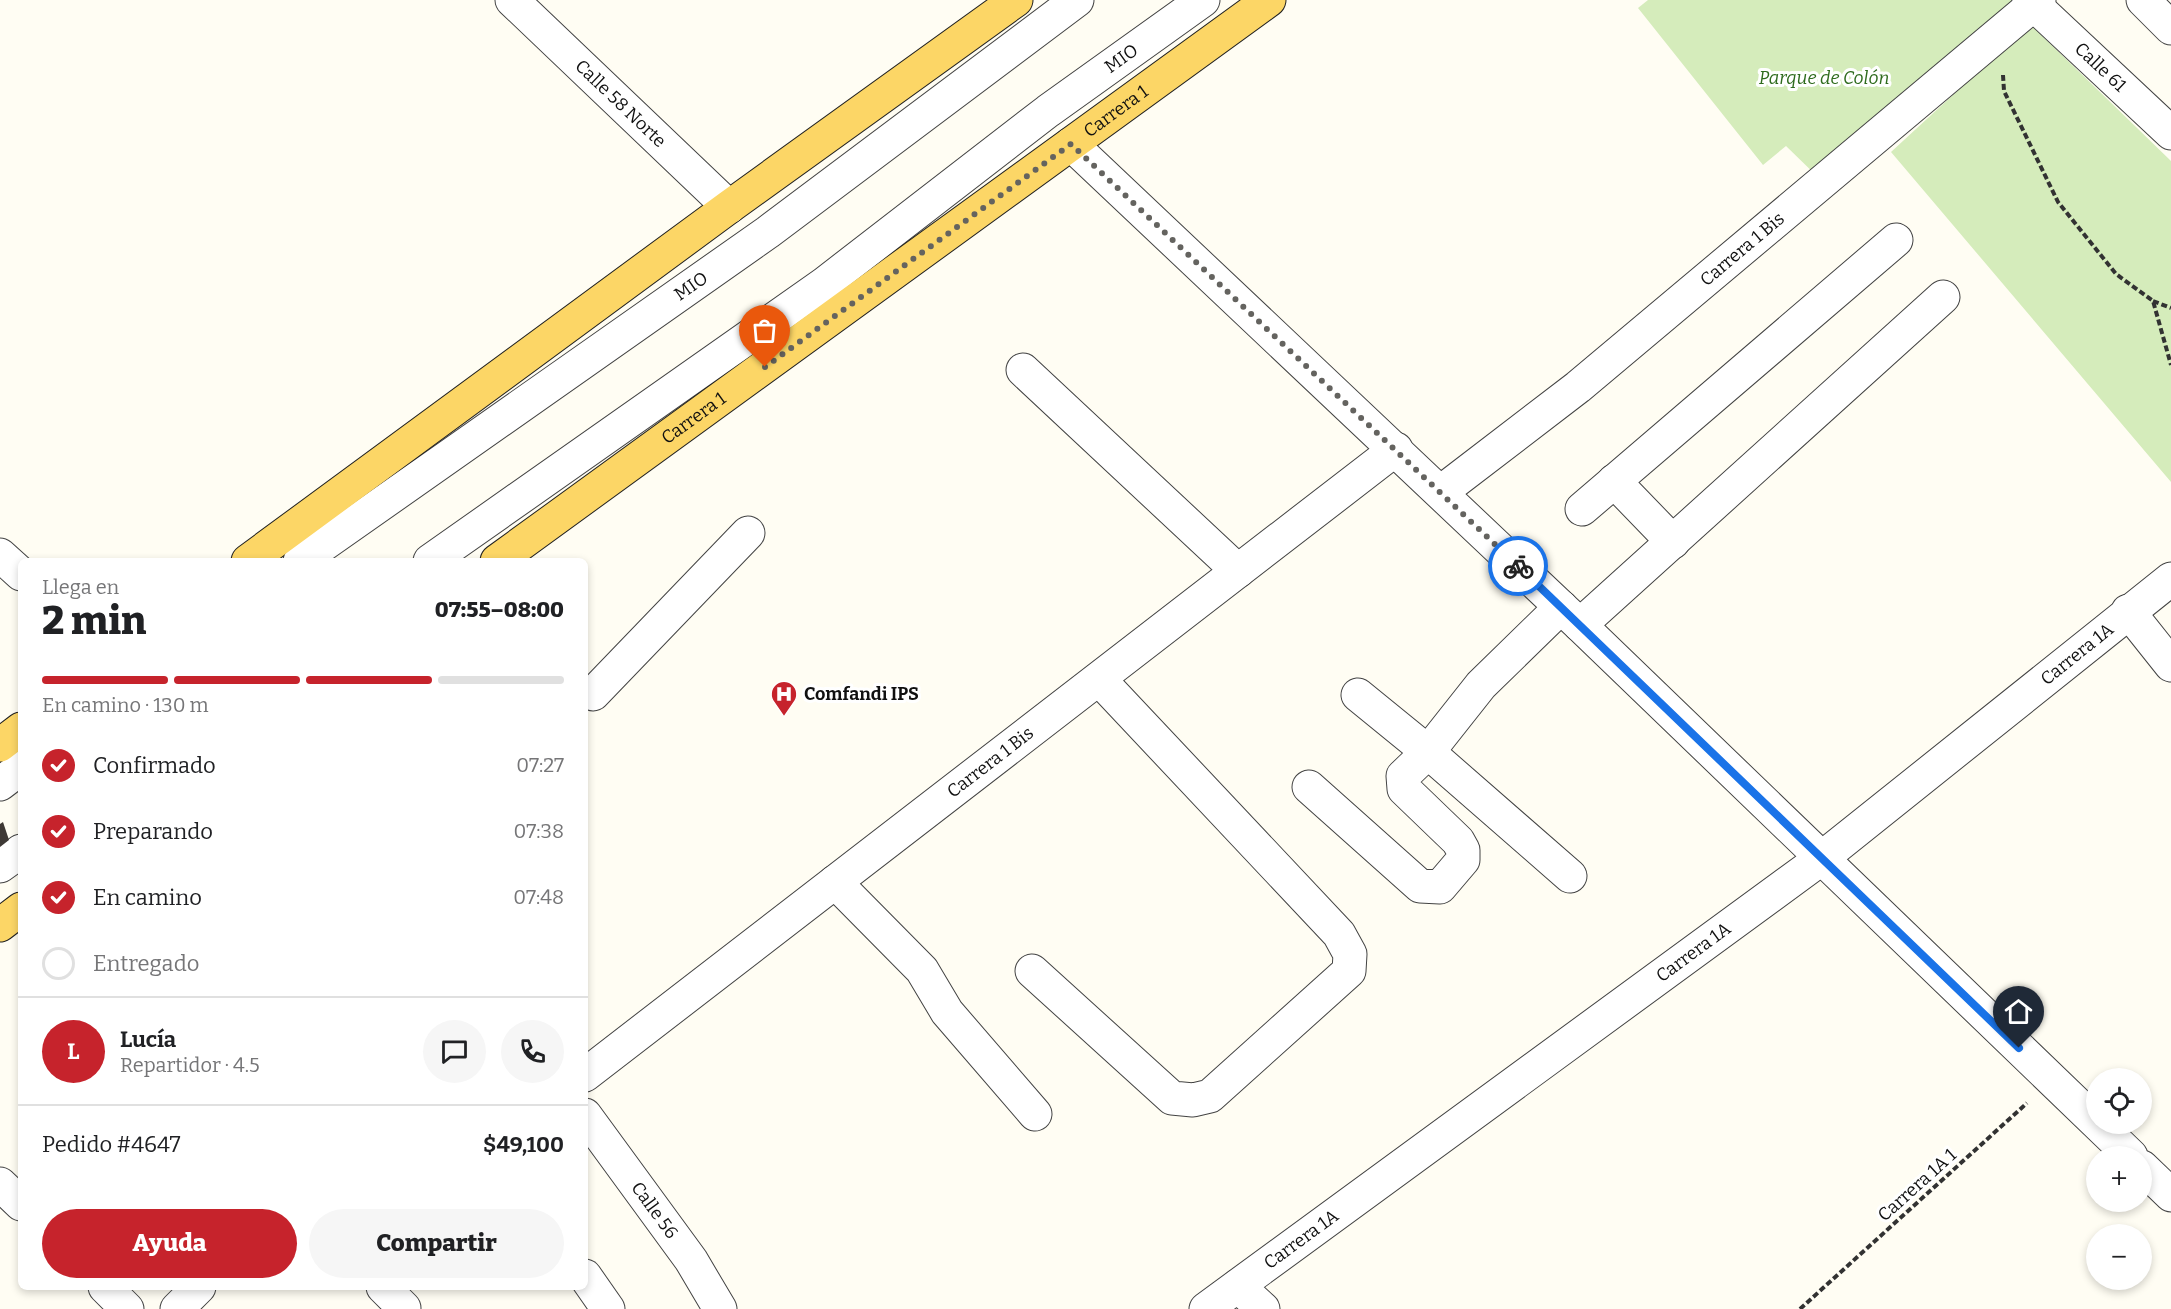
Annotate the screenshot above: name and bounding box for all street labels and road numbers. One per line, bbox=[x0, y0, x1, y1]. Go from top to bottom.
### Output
street label: Calle 61 bbox=[2070, 38, 2131, 97]
street label: MIO bbox=[1100, 39, 1142, 78]
street label: Calle 58 Norte bbox=[570, 55, 671, 152]
street label: Carrera 1 bbox=[1079, 80, 1153, 142]
street label: Carrera 1 Bis bbox=[1696, 208, 1789, 291]
street label: MIO bbox=[670, 267, 712, 305]
street label: Carrera 1 bbox=[657, 387, 731, 449]
street label: Carrera 1A bbox=[2036, 618, 2118, 690]
street label: Carrera 1 Bis bbox=[943, 722, 1038, 802]
street label: Carrera 1A bbox=[1652, 917, 1735, 987]
street label: Carrera 1A 1 bbox=[1873, 1144, 1961, 1226]
street label: Calle 56 bbox=[627, 1177, 683, 1243]
street label: Carrera 1A bbox=[1260, 1205, 1343, 1274]

